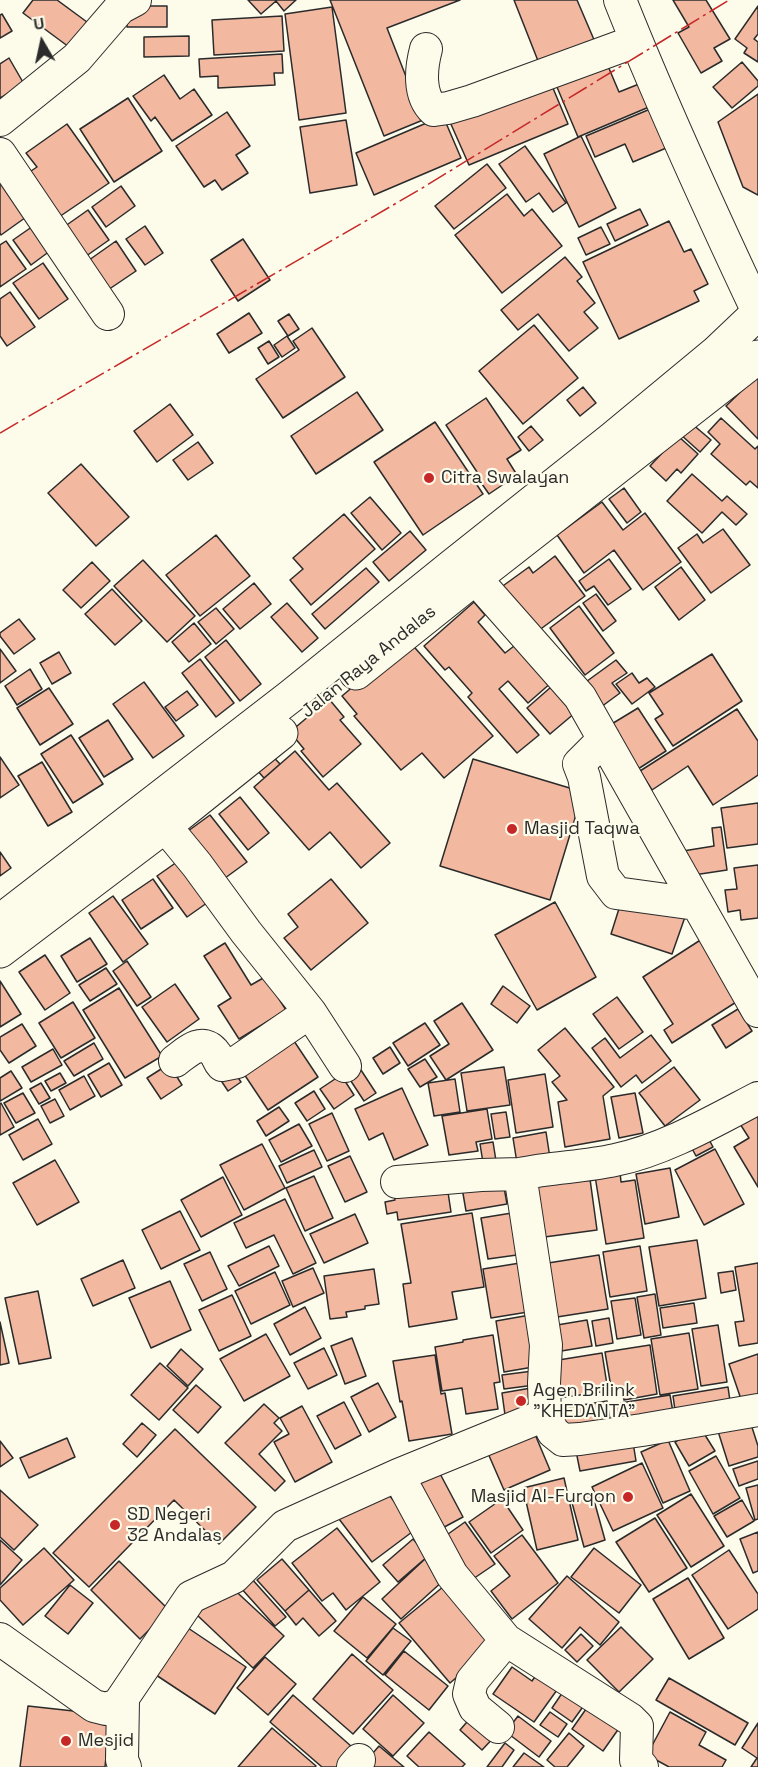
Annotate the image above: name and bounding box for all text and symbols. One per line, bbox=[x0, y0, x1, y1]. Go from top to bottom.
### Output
north arrow bbox=[12, 12, 72, 72]
text: U bbox=[32, 13, 46, 35]
place label: Citra Swalayan bbox=[441, 467, 569, 489]
marker: Citra Swalayan bbox=[422, 471, 436, 485]
street label: Jalan Raya Andalas bbox=[297, 601, 441, 723]
place label: Masjid Taqwa bbox=[524, 818, 640, 840]
marker: Masjid Taqwa bbox=[505, 822, 519, 836]
place label: Agen Brilink "KHEDANTA" bbox=[533, 1380, 635, 1422]
marker: Agen Brilink "KHEDANTA" bbox=[514, 1394, 528, 1408]
place label: Masjid Al-Furqon bbox=[471, 1486, 616, 1508]
marker: Masjid Al-Furqon bbox=[621, 1490, 635, 1504]
place label: SD Negeri 32 Andalas bbox=[127, 1504, 222, 1546]
marker: SD Negeri 32 Andalas bbox=[108, 1518, 122, 1532]
place label: Mesjid bbox=[78, 1730, 134, 1752]
marker: Mesjid bbox=[59, 1734, 73, 1748]

